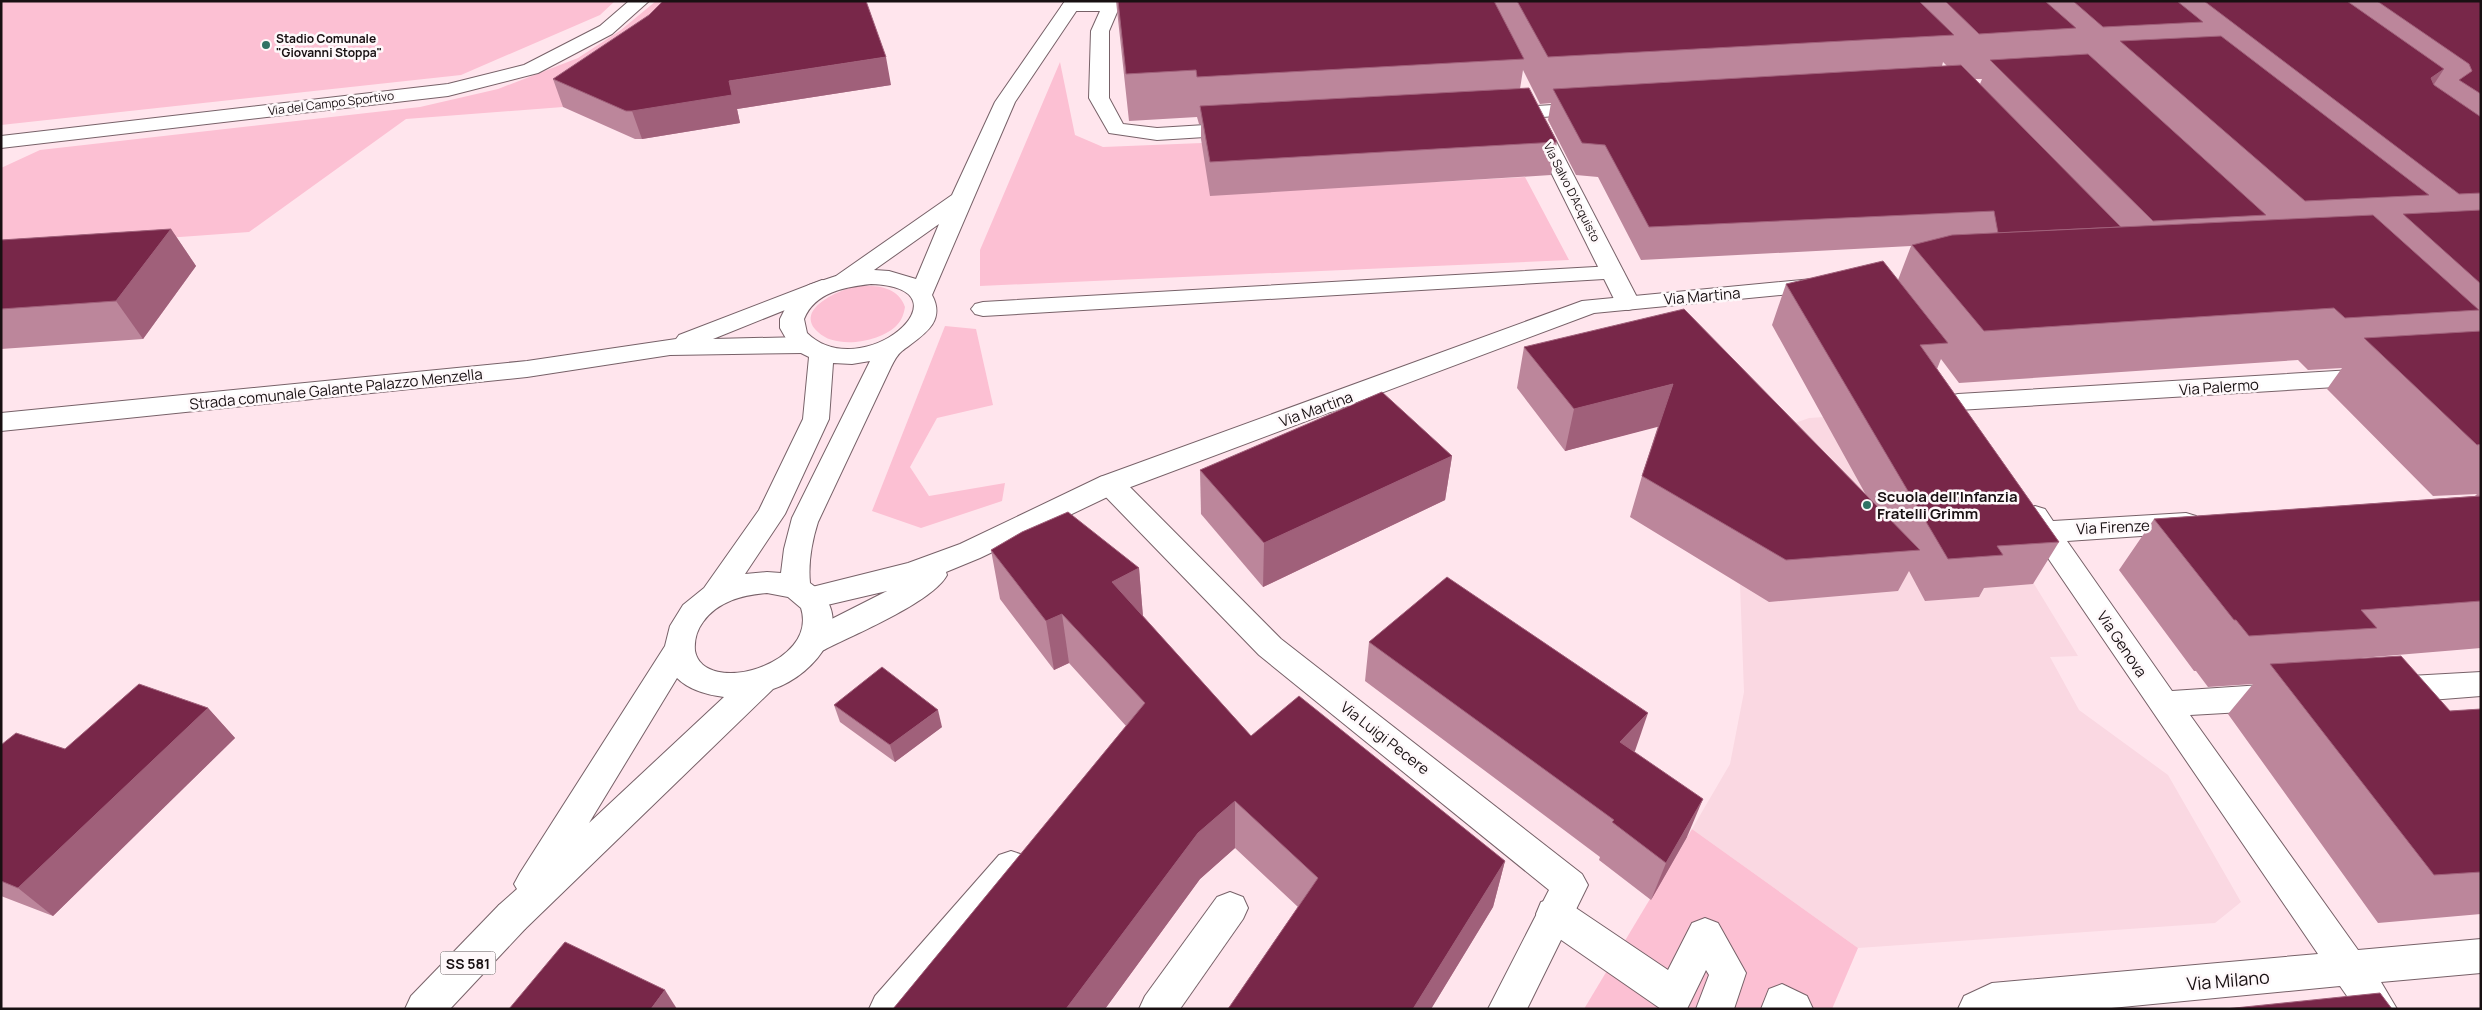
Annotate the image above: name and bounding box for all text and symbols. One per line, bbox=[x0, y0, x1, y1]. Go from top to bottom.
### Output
place label: Stadio Comunale "Giovanni Stoppa" bbox=[276, 30, 382, 61]
marker: Stadio Comunale "Giovanni Stoppa" bbox=[260, 39, 272, 51]
street label: Via del Campo Sportivo bbox=[267, 87, 395, 119]
street label: Via Salvo D'Acquisto bbox=[1540, 139, 1604, 245]
street label: Via Martina bbox=[1663, 282, 1741, 310]
street label: Strada comunale Galante Palazzo Menzella bbox=[188, 363, 484, 415]
street label: Via Palermo bbox=[2178, 374, 2260, 400]
street label: Via Martina bbox=[1276, 386, 1356, 432]
place label: Scuola dell'Infanzia Fratelli Grimm bbox=[1877, 486, 2018, 524]
marker: Scuola dell'Infanzia Fratelli Grimm bbox=[1861, 499, 1873, 511]
street label: Via Firenze bbox=[2076, 515, 2150, 539]
street label: Via Genova bbox=[2092, 607, 2152, 681]
street label: Via Luigi Pecere bbox=[1336, 697, 1434, 780]
road number: SS 581 bbox=[440, 951, 496, 974]
street label: Via Milano bbox=[2186, 964, 2270, 996]

